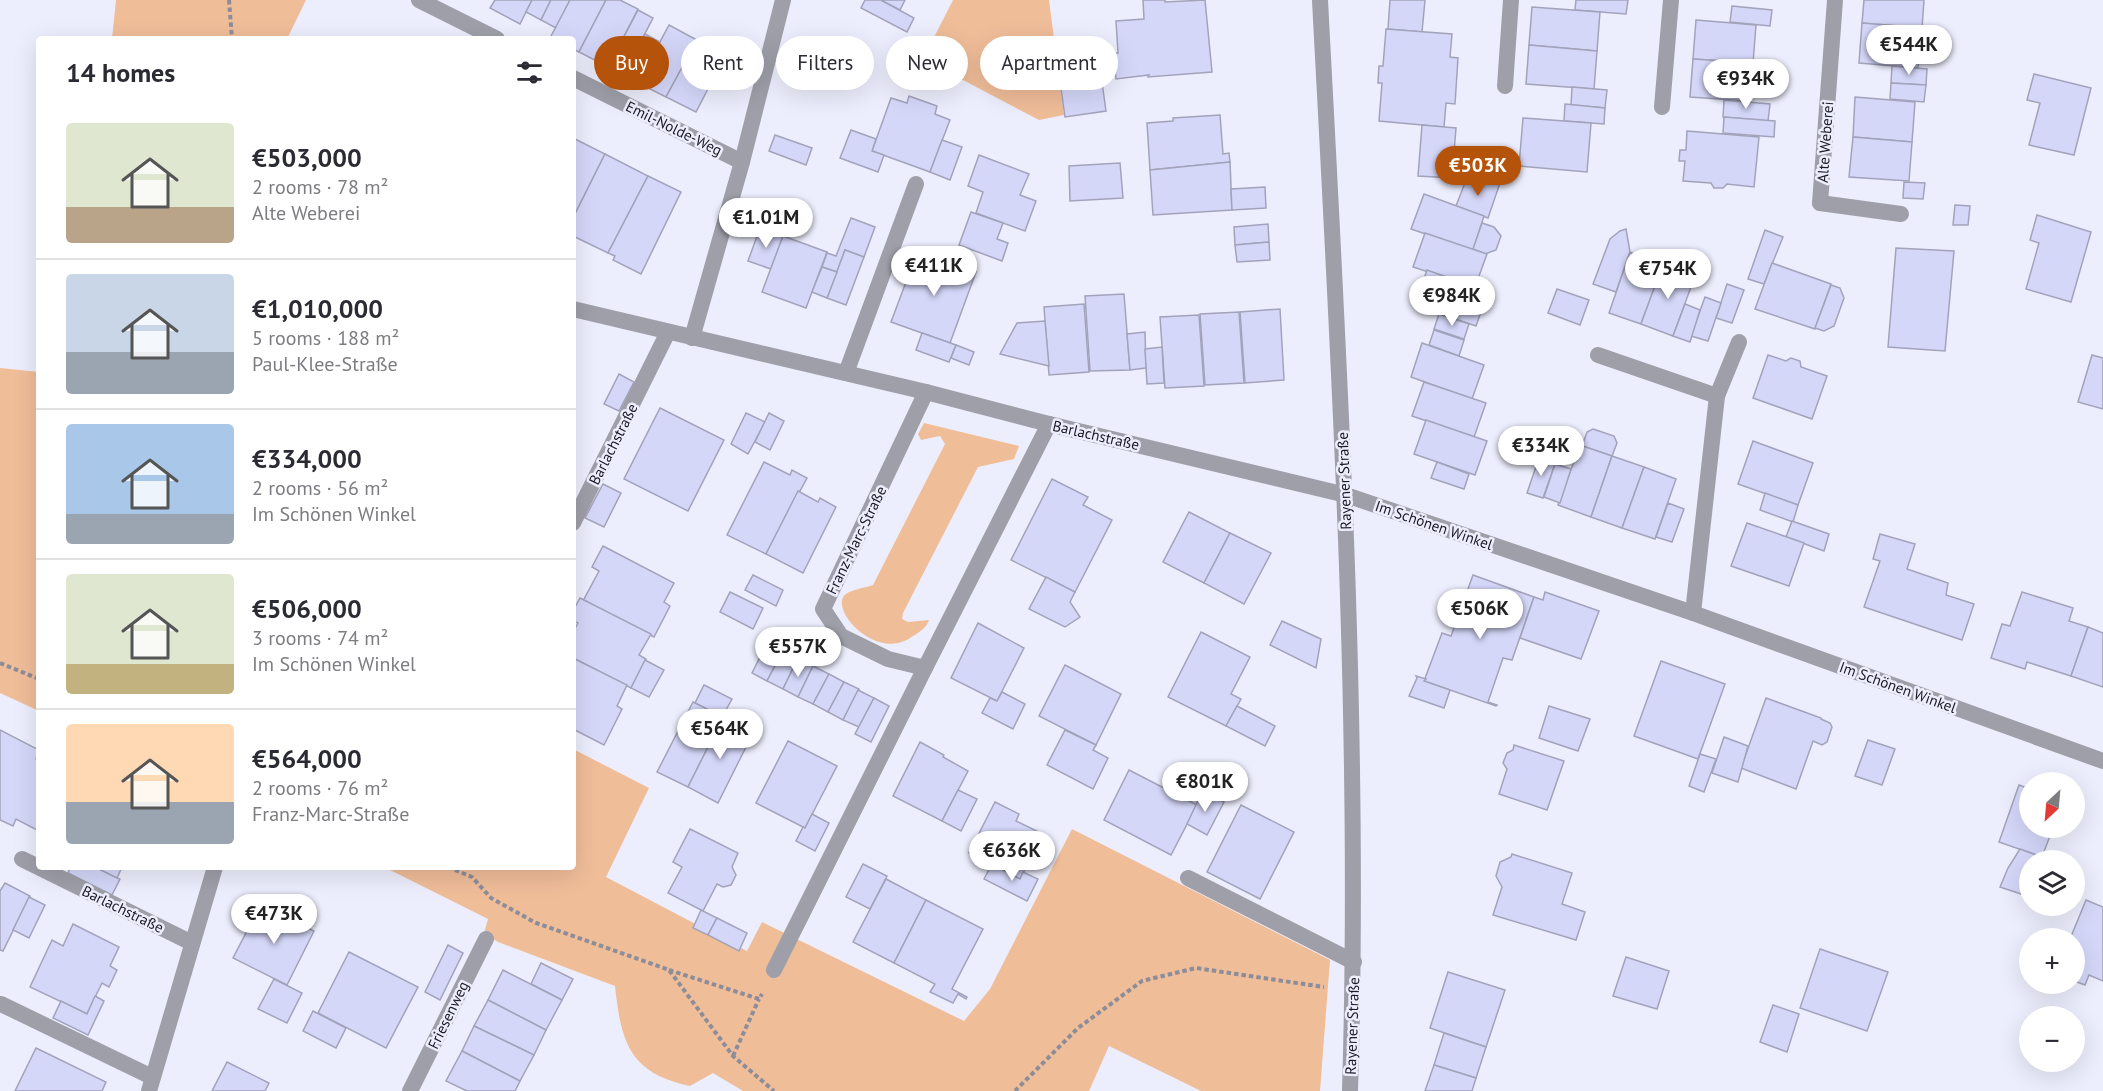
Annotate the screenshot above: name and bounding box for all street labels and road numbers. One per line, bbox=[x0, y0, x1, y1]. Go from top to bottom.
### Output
street label: Emil-Nolde-Weg bbox=[623, 96, 725, 160]
street label: Alte Weberei bbox=[1813, 101, 1837, 183]
street label: Barlachstraße bbox=[584, 400, 642, 488]
street label: Barlachstraße bbox=[1051, 416, 1141, 454]
street label: Rayener Straße bbox=[1333, 432, 1355, 530]
street label: Franz-Marc-Straße bbox=[822, 483, 890, 597]
street label: Im Schönen Winkel bbox=[1373, 496, 1496, 554]
street label: Im Schönen Winkel bbox=[1837, 657, 1960, 717]
street label: Barlachstraße bbox=[79, 881, 167, 937]
street label: Rayener Straße bbox=[1341, 977, 1363, 1075]
street label: Friesenweg bbox=[423, 978, 473, 1052]

